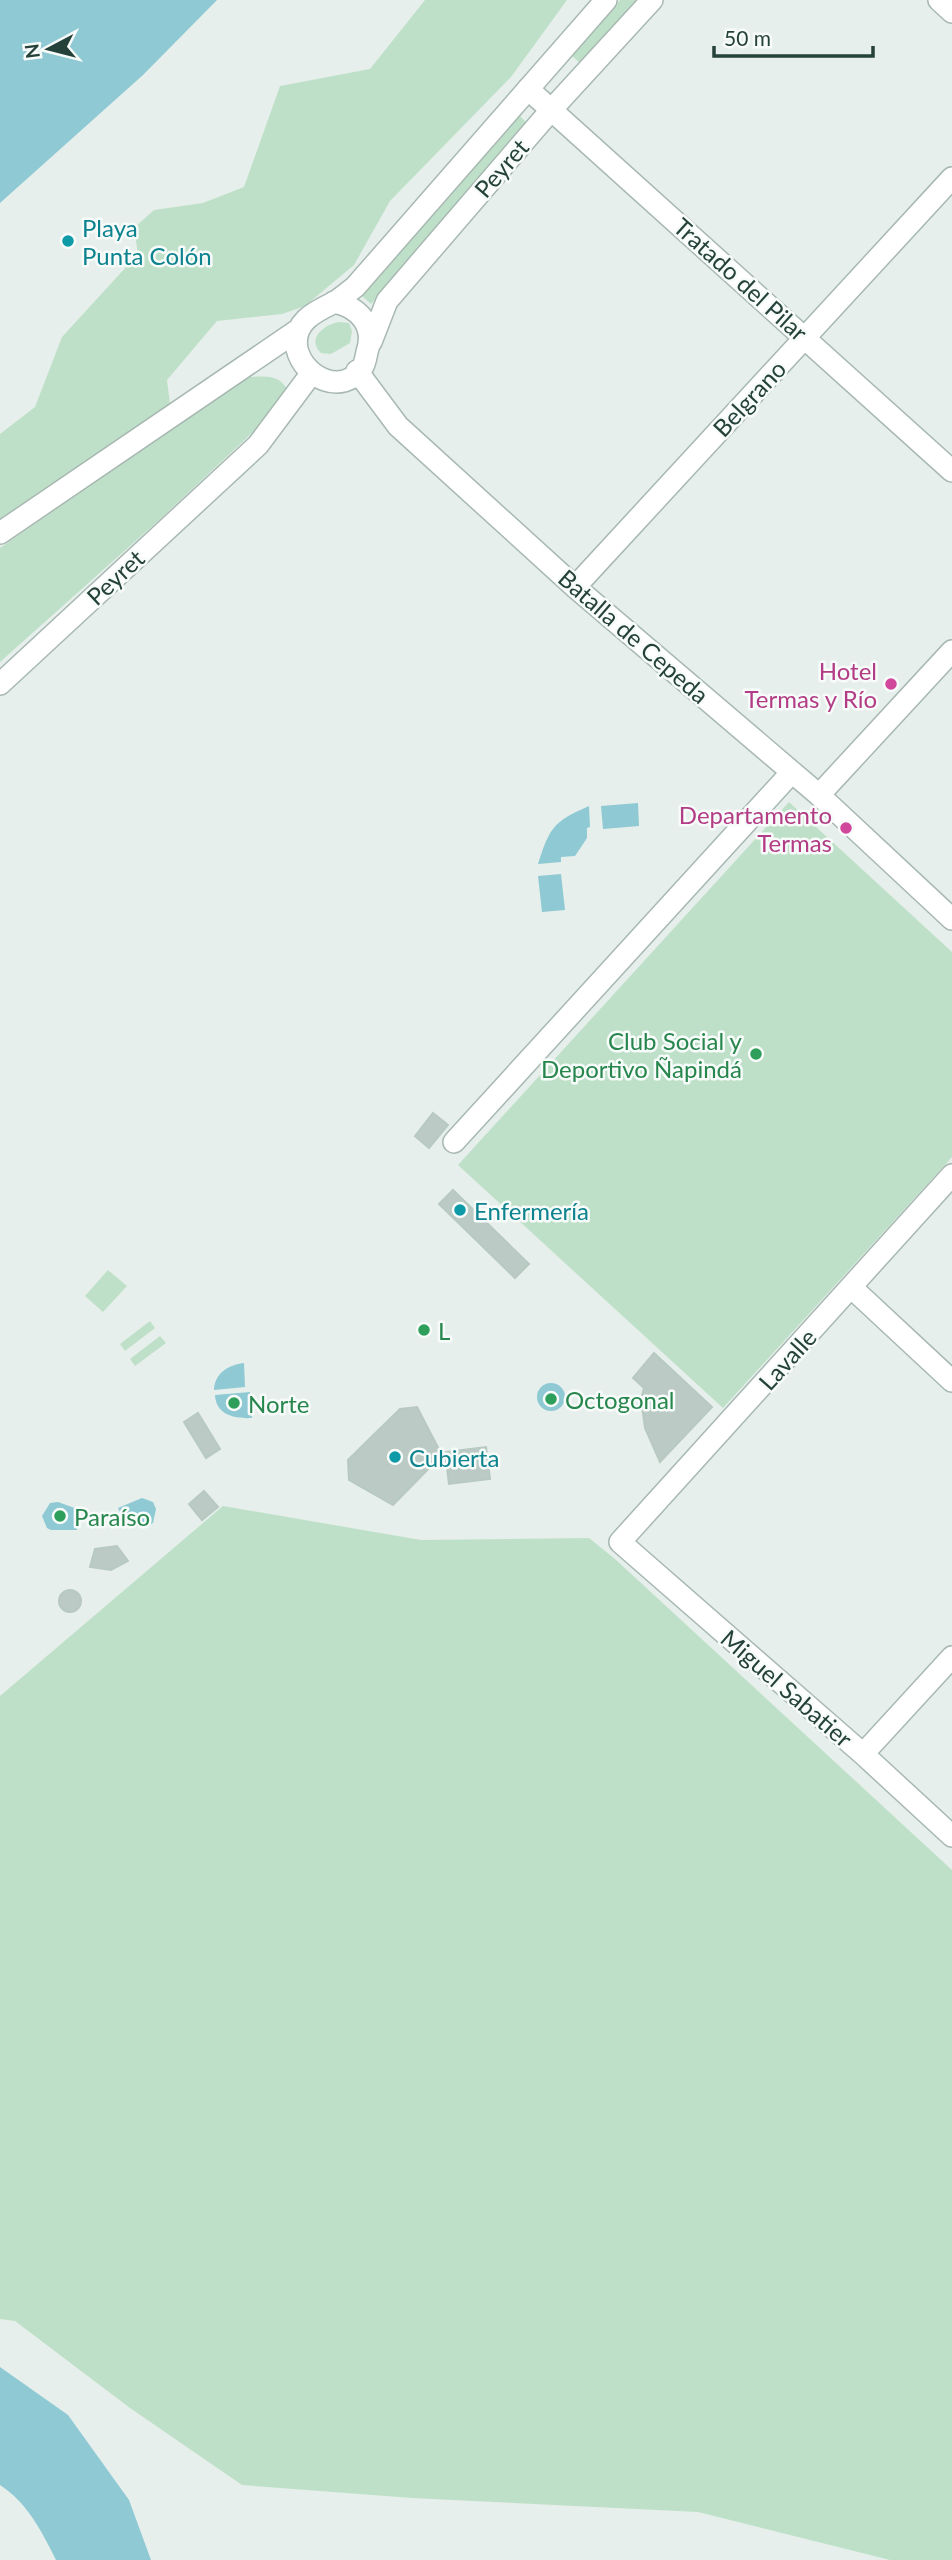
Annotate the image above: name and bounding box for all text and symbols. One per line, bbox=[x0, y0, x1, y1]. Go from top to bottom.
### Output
north arrow bbox=[14, 14, 84, 84]
scale bar bbox=[714, 14, 873, 58]
text: 50 m bbox=[724, 25, 771, 50]
text: N bbox=[19, 42, 44, 60]
street label: Peyret bbox=[468, 133, 534, 203]
street label: Tratado del Pilar bbox=[668, 211, 814, 347]
place label: Playa Punta Colón bbox=[82, 213, 212, 270]
marker: Playa Punta Colón bbox=[60, 233, 76, 249]
street label: Belgrano bbox=[706, 354, 792, 442]
street label: Peyret bbox=[80, 543, 150, 611]
street label: Batalla de Cepeda bbox=[553, 563, 715, 709]
place label: Hotel Termas y Río bbox=[745, 656, 877, 713]
marker: Hotel Termas y Río bbox=[883, 676, 899, 692]
place label: Departamento Termas bbox=[679, 800, 832, 857]
marker: Departamento Termas bbox=[838, 820, 854, 836]
place label: Club Social y Deportivo Ñapindá bbox=[541, 1026, 743, 1083]
marker: Club Social y Deportivo Ñapindá bbox=[748, 1046, 764, 1062]
place label: Enfermería bbox=[474, 1196, 589, 1225]
marker: Enfermería bbox=[452, 1202, 468, 1218]
place label: L bbox=[438, 1316, 450, 1345]
marker: L bbox=[416, 1322, 432, 1338]
street label: Lavalle bbox=[752, 1323, 822, 1395]
place label: Octogonal bbox=[565, 1385, 675, 1414]
place label: Norte bbox=[248, 1389, 310, 1418]
marker: Octogonal bbox=[543, 1391, 559, 1407]
marker: Norte bbox=[226, 1395, 242, 1411]
place label: Cubierta bbox=[409, 1443, 499, 1472]
marker: Cubierta bbox=[387, 1449, 403, 1465]
place label: Paraíso bbox=[74, 1502, 150, 1531]
marker: Paraíso bbox=[52, 1508, 68, 1524]
street label: Miguel Sabatier bbox=[715, 1623, 859, 1753]

